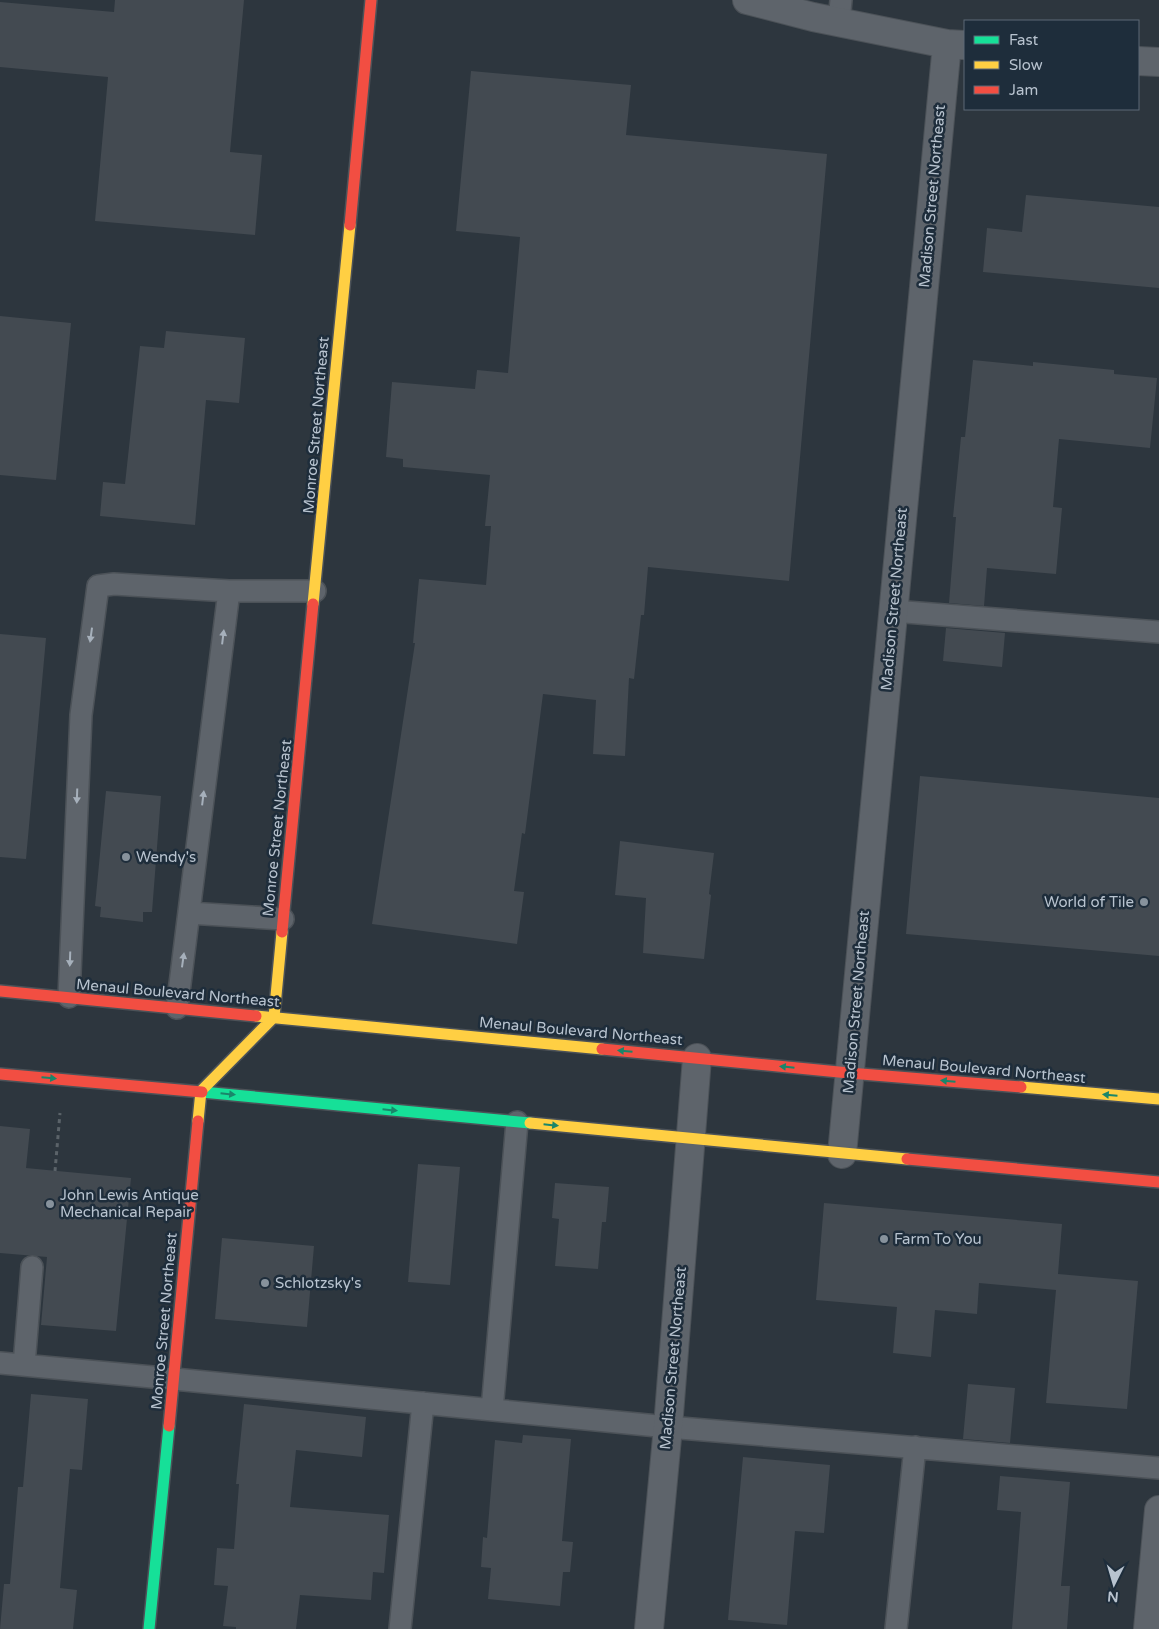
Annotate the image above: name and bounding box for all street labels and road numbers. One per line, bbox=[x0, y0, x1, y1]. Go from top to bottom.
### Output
street label: Madison Street Northeast bbox=[915, 103, 949, 288]
street label: Monroe Street Northeast bbox=[299, 335, 333, 514]
street label: Madison Street Northeast bbox=[877, 506, 911, 691]
street label: Monroe Street Northeast bbox=[259, 738, 295, 917]
street label: Madison Street Northeast bbox=[839, 909, 873, 1094]
street label: Menaul Boulevard Northeast bbox=[75, 975, 281, 1011]
street label: Menaul Boulevard Northeast bbox=[478, 1013, 684, 1049]
street label: Menaul Boulevard Northeast bbox=[881, 1051, 1087, 1087]
street label: Monroe Street Northeast bbox=[147, 1231, 181, 1410]
street label: Madison Street Northeast bbox=[656, 1265, 690, 1450]

